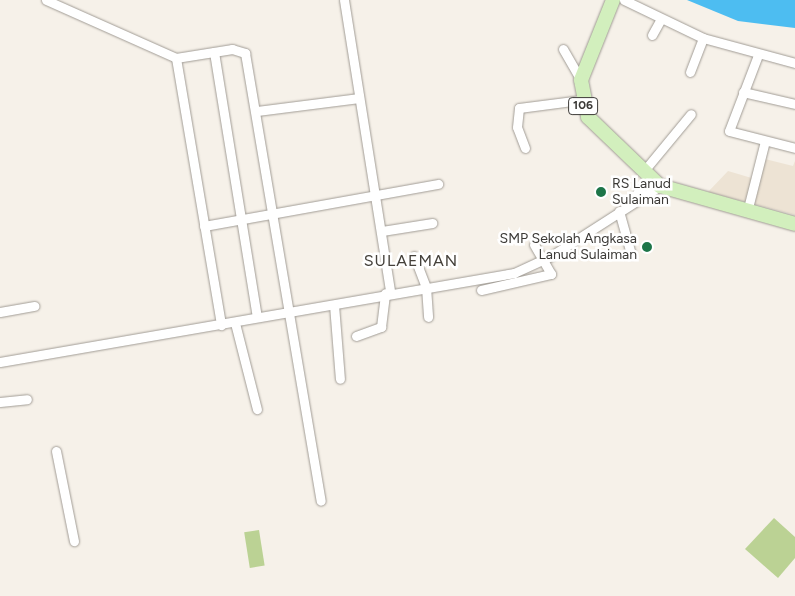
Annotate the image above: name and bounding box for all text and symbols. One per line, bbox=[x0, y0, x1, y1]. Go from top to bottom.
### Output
road number: 106 bbox=[568, 96, 598, 115]
place label: RS Lanud Sulaiman bbox=[612, 176, 671, 208]
marker: RS Lanud Sulaiman bbox=[594, 185, 608, 199]
place label: SMP Sekolah Angkasa Lanud Sulaiman bbox=[500, 231, 637, 264]
marker: SMP Sekolah Angkasa Lanud Sulaiman bbox=[641, 241, 653, 253]
district label: SULAEMAN bbox=[363, 251, 459, 271]

